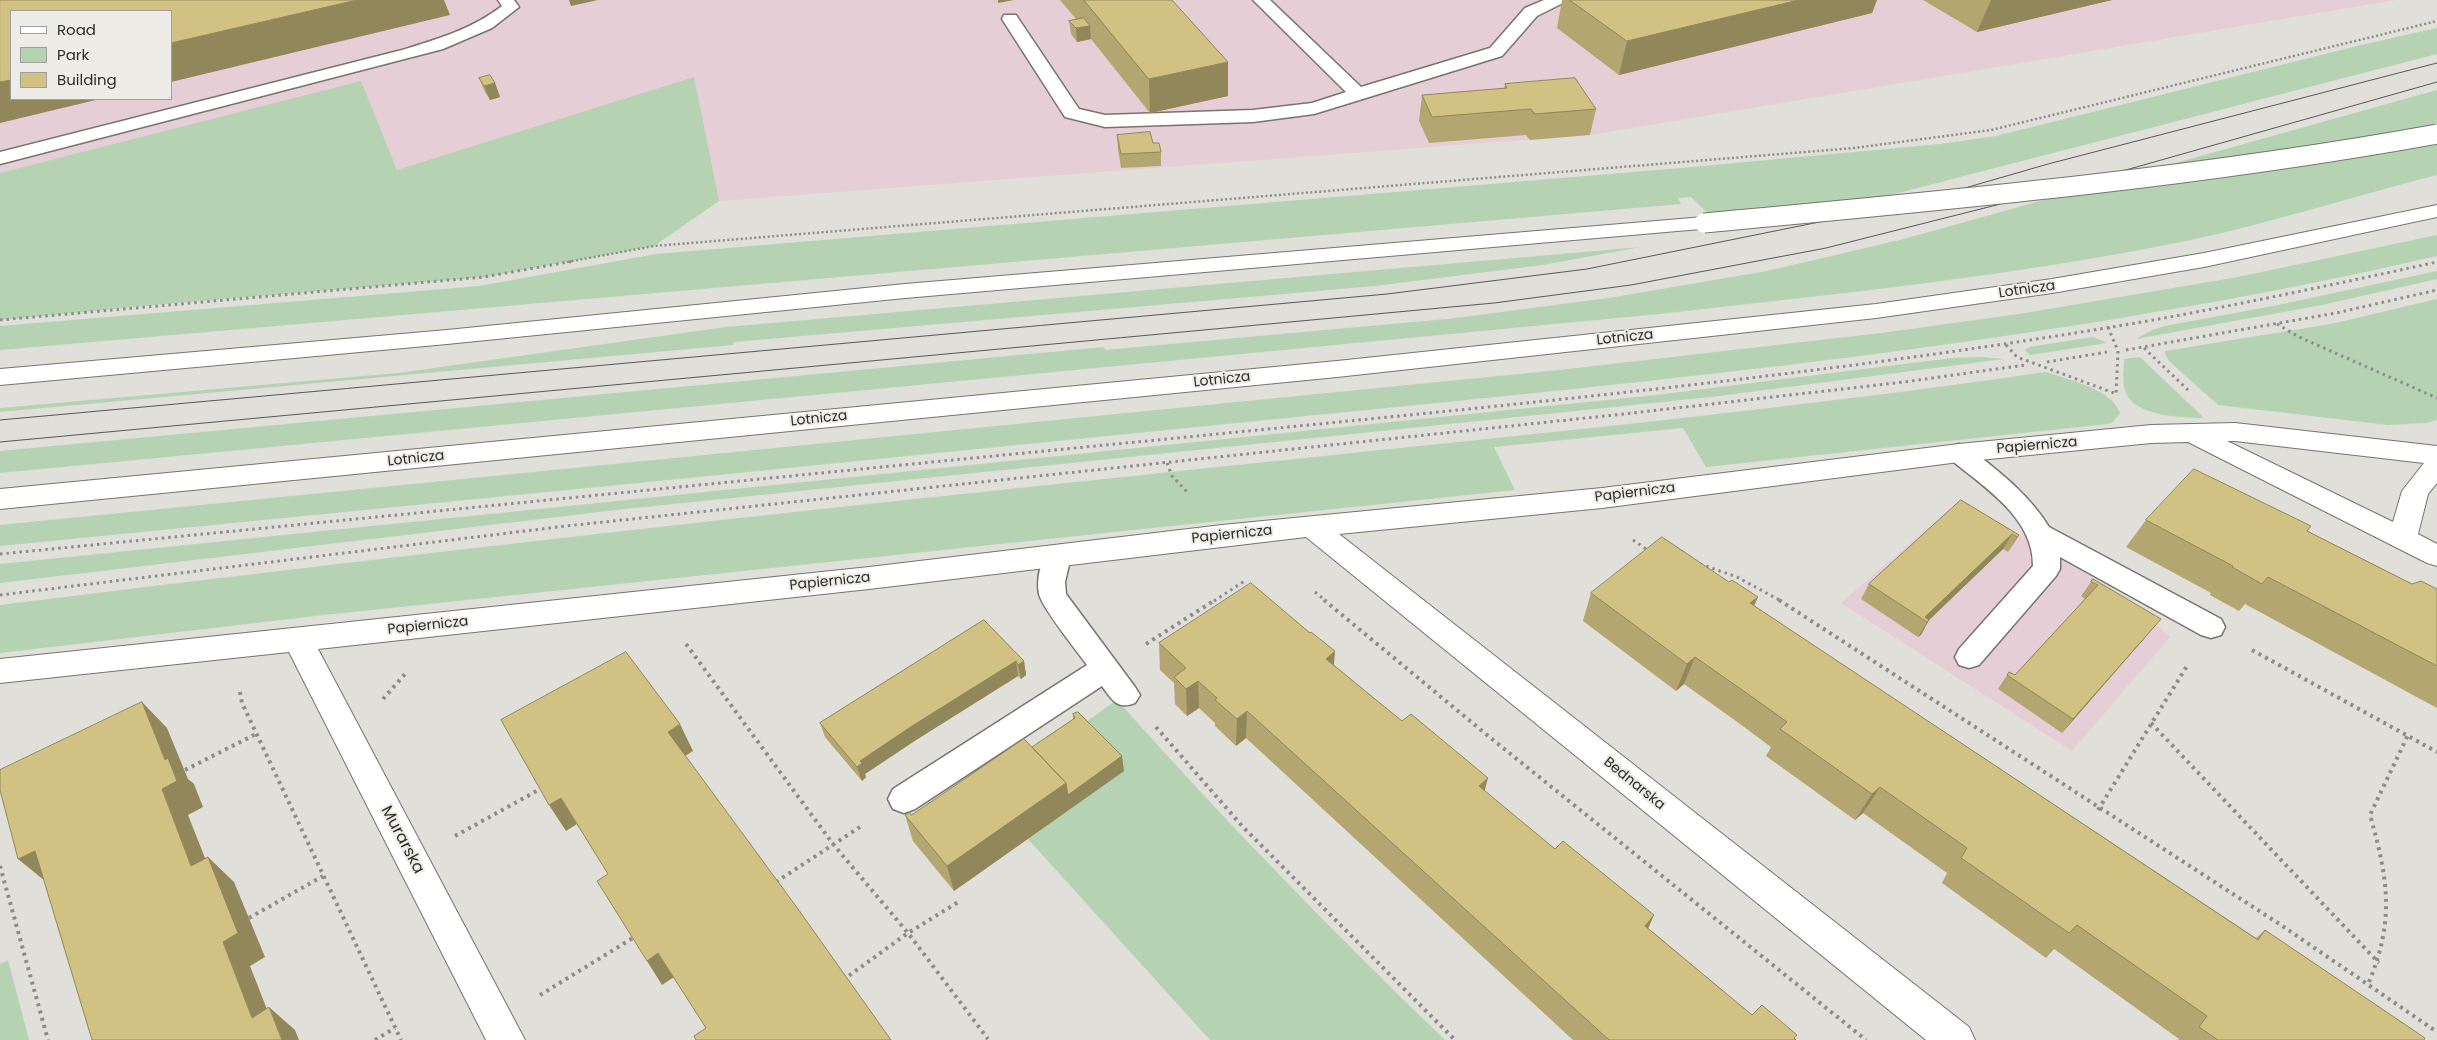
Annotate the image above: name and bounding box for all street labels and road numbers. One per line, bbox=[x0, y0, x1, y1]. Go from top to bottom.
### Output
street label: Lotnicza bbox=[1998, 278, 2056, 302]
street label: Lotnicza bbox=[1596, 327, 1654, 349]
street label: Lotnicza bbox=[1193, 369, 1251, 391]
street label: Lotnicza bbox=[790, 408, 848, 430]
street label: Papiernicza bbox=[1996, 434, 2078, 458]
street label: Lotnicza bbox=[387, 448, 445, 470]
street label: Papiernicza bbox=[1594, 480, 1676, 506]
street label: Papiernicza bbox=[1191, 522, 1273, 548]
street label: Papiernicza bbox=[789, 569, 871, 595]
street label: Papiernicza bbox=[387, 613, 469, 639]
street label: Bednarska bbox=[1600, 754, 1668, 814]
street label: Murarska bbox=[376, 803, 428, 877]

